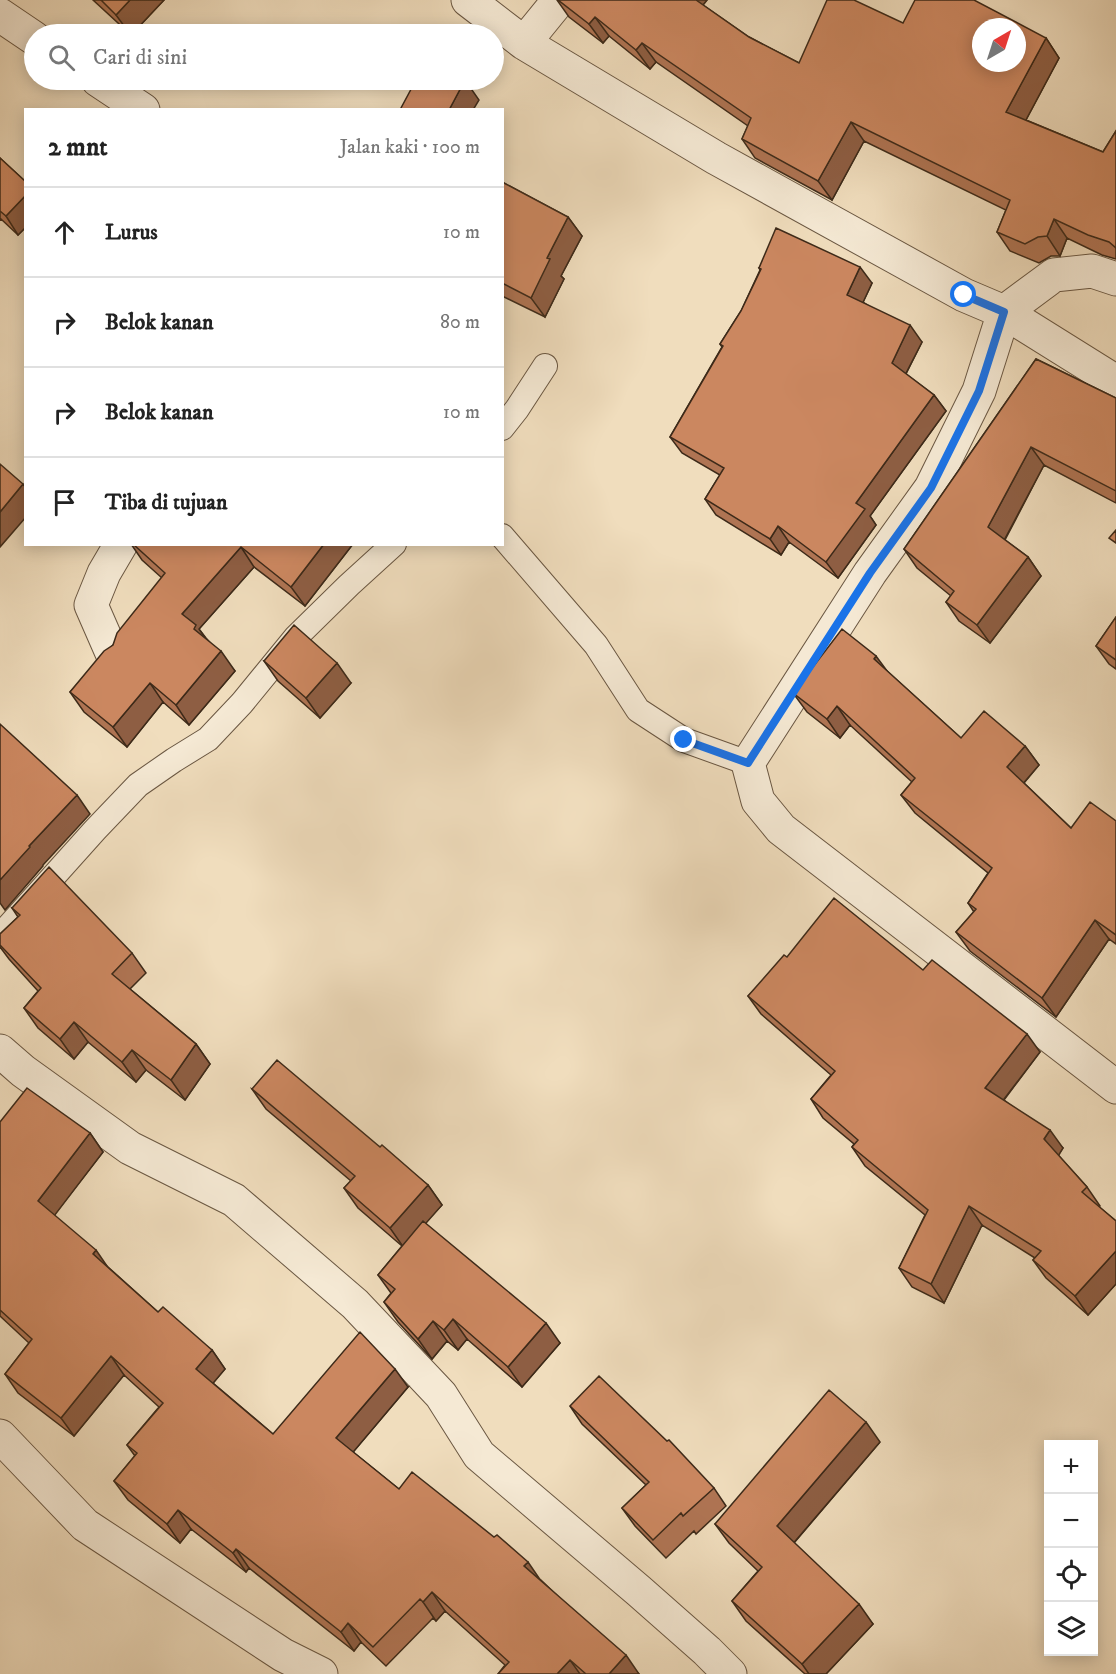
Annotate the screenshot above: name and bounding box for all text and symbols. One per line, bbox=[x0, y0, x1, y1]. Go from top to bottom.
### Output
north arrow bbox=[972, 18, 1026, 72]
search box bbox=[24, 24, 504, 90]
icon: search bbox=[45, 41, 78, 74]
text: Cari di sini bbox=[93, 44, 187, 71]
text: 2 mnt bbox=[48, 131, 108, 164]
text: Jalan kaki · 100 m bbox=[340, 135, 480, 160]
icon: ahead bbox=[48, 216, 81, 249]
text: Lurus bbox=[105, 219, 158, 246]
text: 10 m bbox=[443, 220, 480, 245]
route start bbox=[950, 281, 976, 307]
icon: right bbox=[48, 306, 81, 339]
text: Belok kanan bbox=[105, 309, 213, 336]
text: 80 m bbox=[440, 310, 480, 335]
icon: right bbox=[48, 396, 81, 429]
text: Belok kanan bbox=[105, 399, 213, 426]
text: 10 m bbox=[443, 400, 480, 425]
icon: arrive bbox=[48, 486, 81, 519]
text: Tiba di tujuan bbox=[105, 489, 227, 516]
route end bbox=[670, 726, 696, 752]
map controls bbox=[1044, 1440, 1098, 1656]
button: + bbox=[1044, 1440, 1098, 1494]
button: − bbox=[1044, 1494, 1098, 1548]
button: locate bbox=[1044, 1548, 1098, 1602]
button: layers bbox=[1044, 1602, 1098, 1656]

